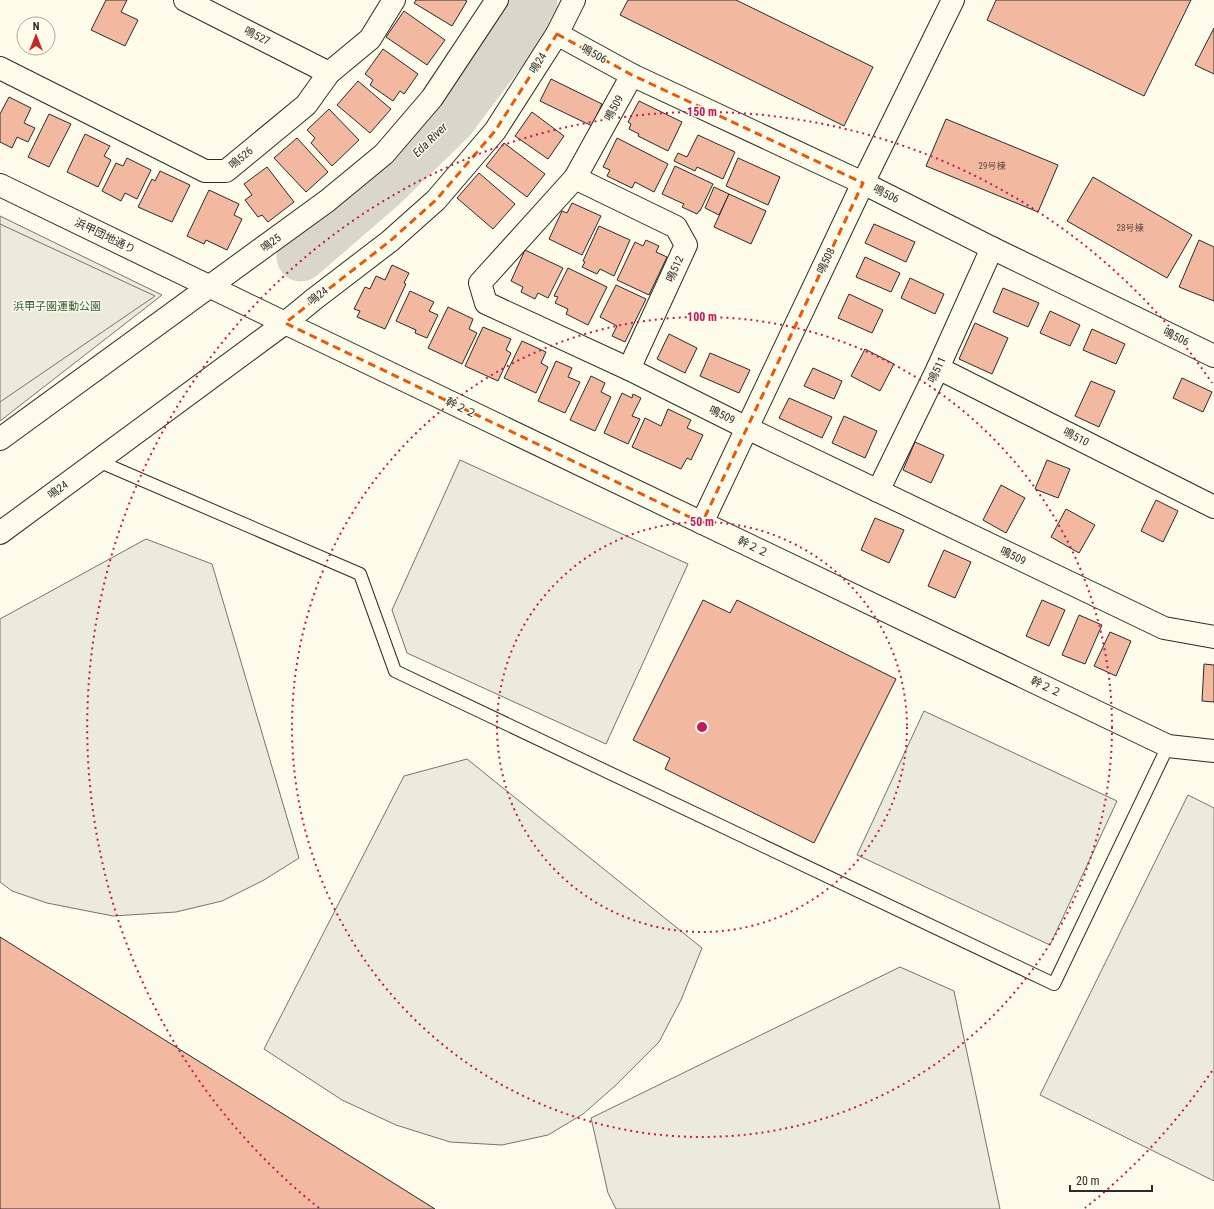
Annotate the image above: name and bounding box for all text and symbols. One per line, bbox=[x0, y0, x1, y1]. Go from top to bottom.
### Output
north arrow bbox=[16, 16, 56, 56]
text: N bbox=[33, 20, 40, 33]
street label: 鳴527 bbox=[242, 24, 272, 48]
street label: 鳴506 bbox=[579, 42, 609, 66]
street label: 鳴24 bbox=[527, 50, 550, 76]
street label: 鳴509 bbox=[602, 93, 626, 123]
text: 150 m bbox=[687, 105, 717, 119]
water label: Eda River bbox=[410, 120, 450, 160]
street label: 鳴526 bbox=[226, 144, 256, 172]
house number: 29号棟 bbox=[979, 160, 1006, 171]
street label: 鳴506 bbox=[871, 182, 901, 206]
street label: 浜甲団地通り bbox=[72, 216, 138, 256]
house number: 28号棟 bbox=[1117, 222, 1144, 233]
street label: 鳴25 bbox=[258, 231, 284, 255]
street label: 鳴508 bbox=[814, 246, 838, 276]
street label: 鳴512 bbox=[664, 254, 686, 284]
street label: 鳴24 bbox=[305, 284, 331, 308]
park label: 浜甲子園運動公園 bbox=[13, 300, 101, 313]
text: 100 m bbox=[687, 310, 717, 324]
street label: 鳴506 bbox=[1161, 325, 1191, 349]
street label: 鳴511 bbox=[925, 355, 949, 385]
street label: 幹２２ bbox=[443, 395, 479, 421]
street label: 鳴509 bbox=[707, 403, 737, 427]
street label: 鳴510 bbox=[1061, 425, 1091, 449]
street label: 鳴24 bbox=[45, 478, 71, 502]
text: 50 m bbox=[690, 515, 714, 529]
street label: 幹２２ bbox=[735, 534, 771, 560]
street label: 鳴509 bbox=[998, 544, 1028, 568]
street label: 幹２２ bbox=[1028, 674, 1064, 700]
centre of rings bbox=[695, 720, 709, 734]
scale bar bbox=[1070, 1167, 1152, 1193]
text: 20 m bbox=[1076, 1174, 1100, 1188]

